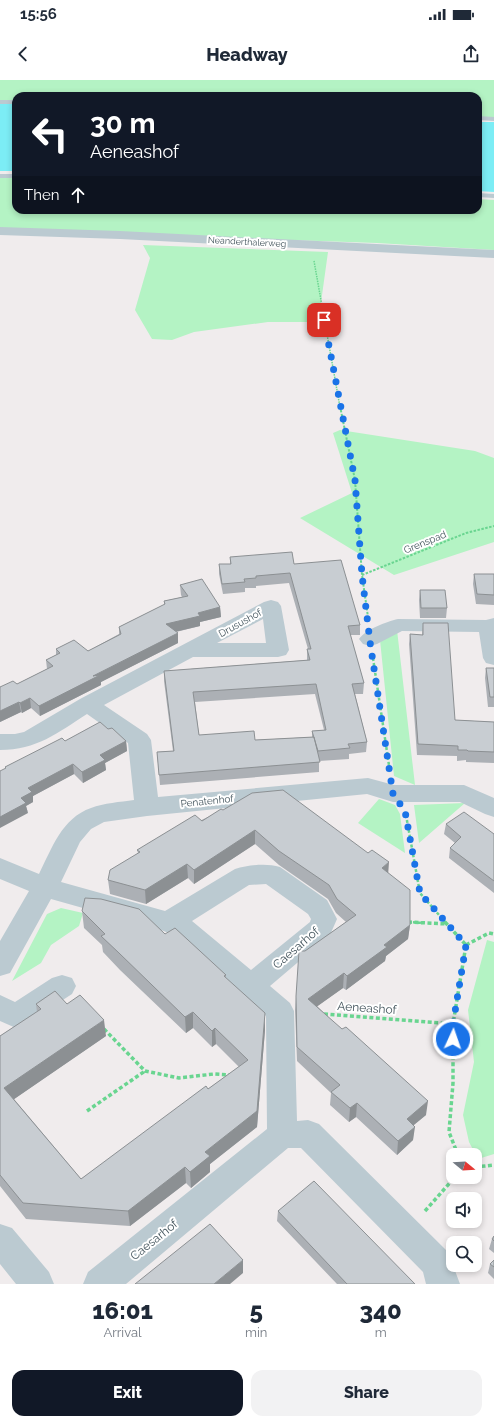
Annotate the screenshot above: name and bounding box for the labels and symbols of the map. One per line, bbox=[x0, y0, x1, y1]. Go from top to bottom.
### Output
street label: Neanderthalerweg bbox=[208, 235, 286, 249]
pin bbox=[307, 303, 341, 337]
street label: Grenspad bbox=[402, 528, 448, 556]
street label: Drusushof bbox=[217, 606, 264, 639]
street label: Penatenhof bbox=[180, 793, 235, 809]
street label: Caesarhof bbox=[270, 924, 323, 972]
street label: Aeneashof bbox=[337, 999, 398, 1017]
position arrow bbox=[432, 1018, 474, 1060]
north arrow bbox=[446, 1148, 482, 1184]
street label: Caesarhof bbox=[128, 1216, 181, 1263]

